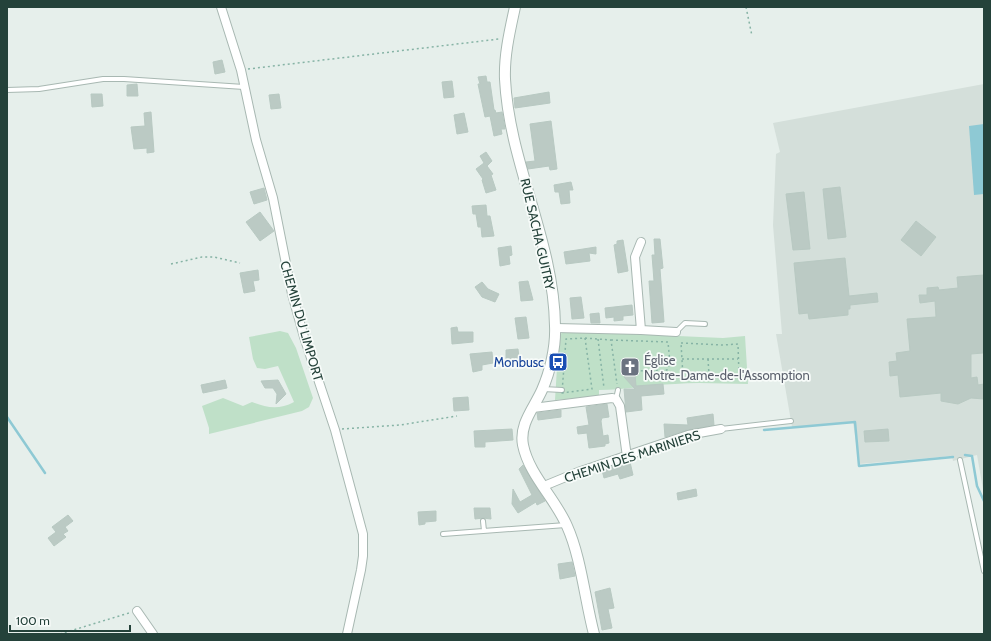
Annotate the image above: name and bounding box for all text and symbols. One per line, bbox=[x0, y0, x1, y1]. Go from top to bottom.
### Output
street label: RUE SACHA GUITRY bbox=[517, 176, 559, 292]
street label: CHEMIN DU LIMPORT bbox=[277, 259, 327, 383]
bus stop icon: Monbusc bbox=[547, 351, 569, 373]
place label: Église Notre-Dame-de-l'Assomption bbox=[644, 351, 810, 383]
place label: Monbusc bbox=[494, 354, 544, 370]
church icon: Église Notre-Dame-de-l'Assomption bbox=[619, 356, 641, 378]
street label: CHEMIN DES MARINIERS bbox=[562, 426, 703, 486]
scale bar bbox=[10, 607, 130, 633]
text: 100 m bbox=[16, 613, 50, 628]

